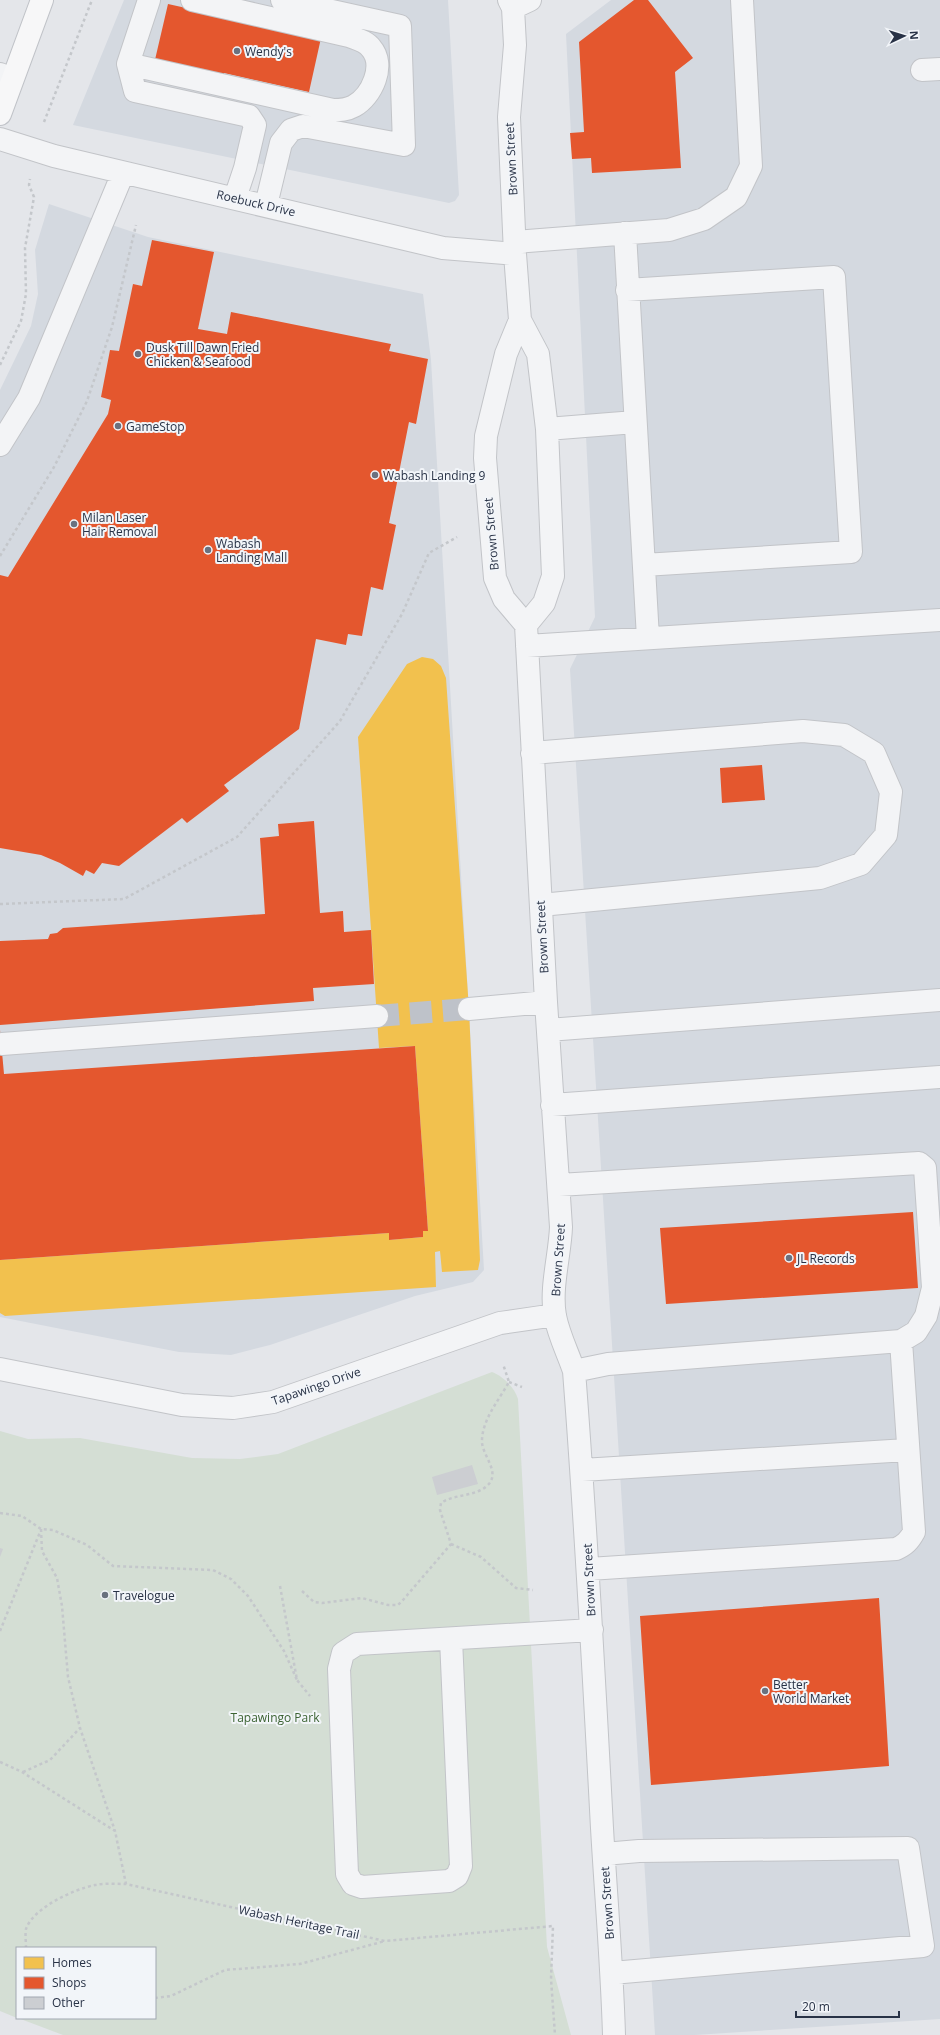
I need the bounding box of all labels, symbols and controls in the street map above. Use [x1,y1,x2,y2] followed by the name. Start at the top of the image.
[884,16,924,56] north arrow
[907,30,922,40] text: N
[245,43,292,60] place label: Wendy's
[232,46,242,56] marker: Wendy's
[501,122,521,196] street label: Brown Street
[215,186,297,220] street label: Roebuck Drive
[146,339,259,370] place label: Dusk Till Dawn Fried Chicken & Seafood
[133,349,143,359] marker: Dusk Till Dawn Fried Chicken & Seafood
[126,418,185,435] place label: GameStop
[113,421,123,431] marker: GameStop
[383,467,486,484] place label: Wabash Landing 9
[370,470,380,480] marker: Wabash Landing 9
[479,497,503,571] street label: Brown Street
[82,509,157,540] place label: Milan Laser Hair Removal
[69,519,79,529] marker: Milan Laser Hair Removal
[216,535,287,566] place label: Wabash Landing Mall
[203,545,213,555] marker: Wabash Landing Mall
[532,900,552,974] street label: Brown Street
[547,1223,569,1297] street label: Brown Street
[796,1250,855,1267] place label: JL Records
[784,1253,794,1263] marker: JL Records
[269,1363,363,1409] street label: Tapawingo Drive
[579,1543,599,1617] street label: Brown Street
[113,1587,175,1604] place label: Travelogue
[100,1590,110,1600] marker: Travelogue
[773,1676,849,1707] place label: Better World Market
[760,1686,770,1696] marker: Better World Market
[231,1709,320,1726] park label: Tapawingo Park
[596,1866,618,1940] street label: Brown Street
[237,1901,361,1943] street label: Wabash Heritage Trail
[16,1947,156,2019] legend
[52,1954,92,1971] text: Homes
[52,1974,87,1991] text: Shops
[796,1993,899,2019] scale bar
[52,1994,85,2011] text: Other
[802,1998,830,2015] text: 20 m

